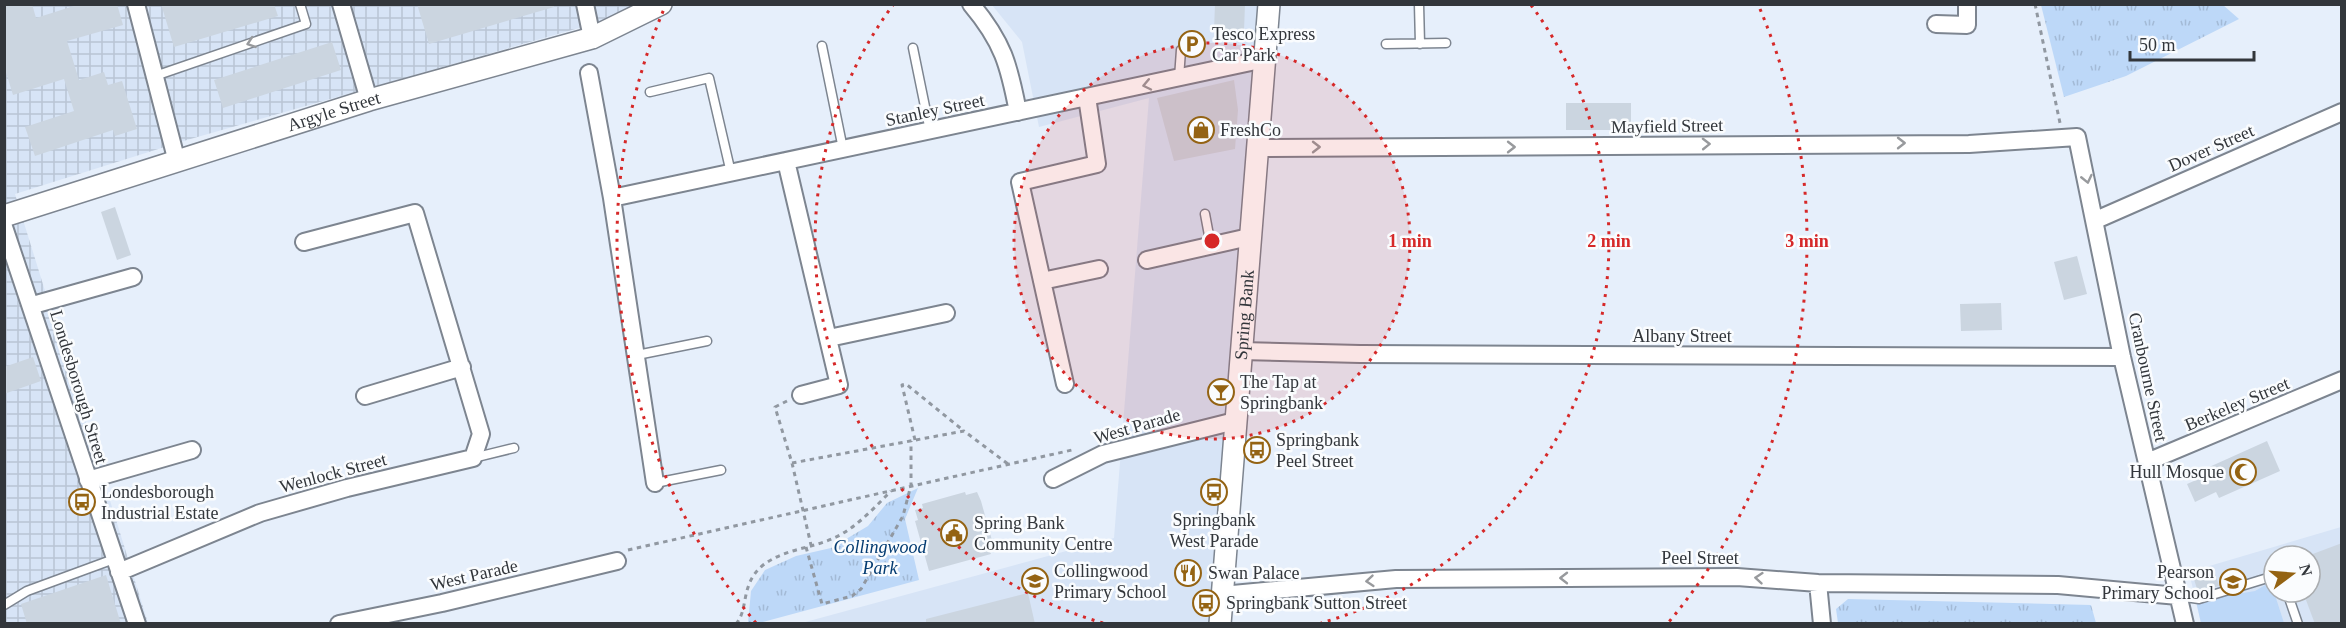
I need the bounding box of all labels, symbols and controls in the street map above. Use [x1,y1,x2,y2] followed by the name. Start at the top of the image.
[1212,24,1315,65] place label: Tesco Express Car Park
[2130,24,2254,62] scale bar
[1177,29,1207,59] parking icon: Tesco Express Car Park
[246,35,257,48] one-way arrow
[2139,35,2176,55] text: 50 m
[1142,77,1152,90] one-way arrow
[285,87,382,135] street label: Argyle Street
[884,90,986,130] street label: Stanley Street
[1186,115,1216,145] shop icon: FreshCo
[1611,115,1723,137] street label: Mayfield Street
[1220,120,1281,140] place label: FreshCo
[2165,120,2257,176] street label: Dover Street
[1896,137,1905,149] one-way arrow
[1701,138,1710,151] one-way arrow
[1506,140,1515,153] one-way arrow
[1311,141,1320,153] one-way arrow
[2079,173,2092,183] one-way arrow
[1202,231,1222,251] centre of rings
[1388,231,1432,251] text: 1 min
[1587,231,1631,251] text: 2 min
[1785,231,1829,251] text: 3 min
[1231,269,1258,361] street label: Spring Bank
[46,308,112,466] street label: Londesborough Street
[2125,311,2171,443] street label: Cranbourne Street
[1632,326,1732,346] street label: Albany Street
[1240,372,1323,413] place label: The Tap at Springbank
[2182,373,2292,435] street label: Berkeley Street
[1206,377,1236,407] bar icon: The Tap at Springbank
[1091,404,1183,448] street label: West Parade
[1276,430,1359,471] place label: Springbank Peel Street
[1242,435,1272,465] bus stop icon: Springbank Peel Street
[277,449,389,497] street label: Wenlock Street
[2228,457,2258,487] mosque icon: Hull Mosque
[2130,462,2224,482] place label: Hull Mosque
[1199,477,1229,507] bus stop icon: Springbank West Parade
[101,482,218,523] place label: Londesborough Industrial Estate
[67,487,97,517] bus stop icon: Londesborough Industrial Estate
[1169,510,1259,551] place label: Springbank West Parade
[974,513,1113,554] place label: Spring Bank Community Centre
[939,518,969,548] public building icon: Spring Bank Community Centre
[833,537,928,578] park label: Collingwood Park
[2262,544,2322,604] north arrow
[1661,548,1739,568] street label: Peel Street
[428,555,520,595] street label: West Parade
[1173,558,1203,588] restaurant icon: Swan Palace
[1054,561,1167,602] place label: Collingwood Primary School
[2102,562,2214,603] place label: Pearson Primary School
[2296,562,2316,578] text: N
[1208,563,1299,583] place label: Swan Palace
[1020,566,1050,596] school or university icon: Collingwood Primary School
[2218,567,2248,597] school or university icon: Pearson Primary School
[1560,572,1569,584] one-way arrow
[1755,572,1764,585] one-way arrow
[1365,574,1374,587] one-way arrow
[1191,588,1221,618] bus stop icon: Springbank Sutton Street
[1226,593,1407,613] place label: Springbank Sutton Street

